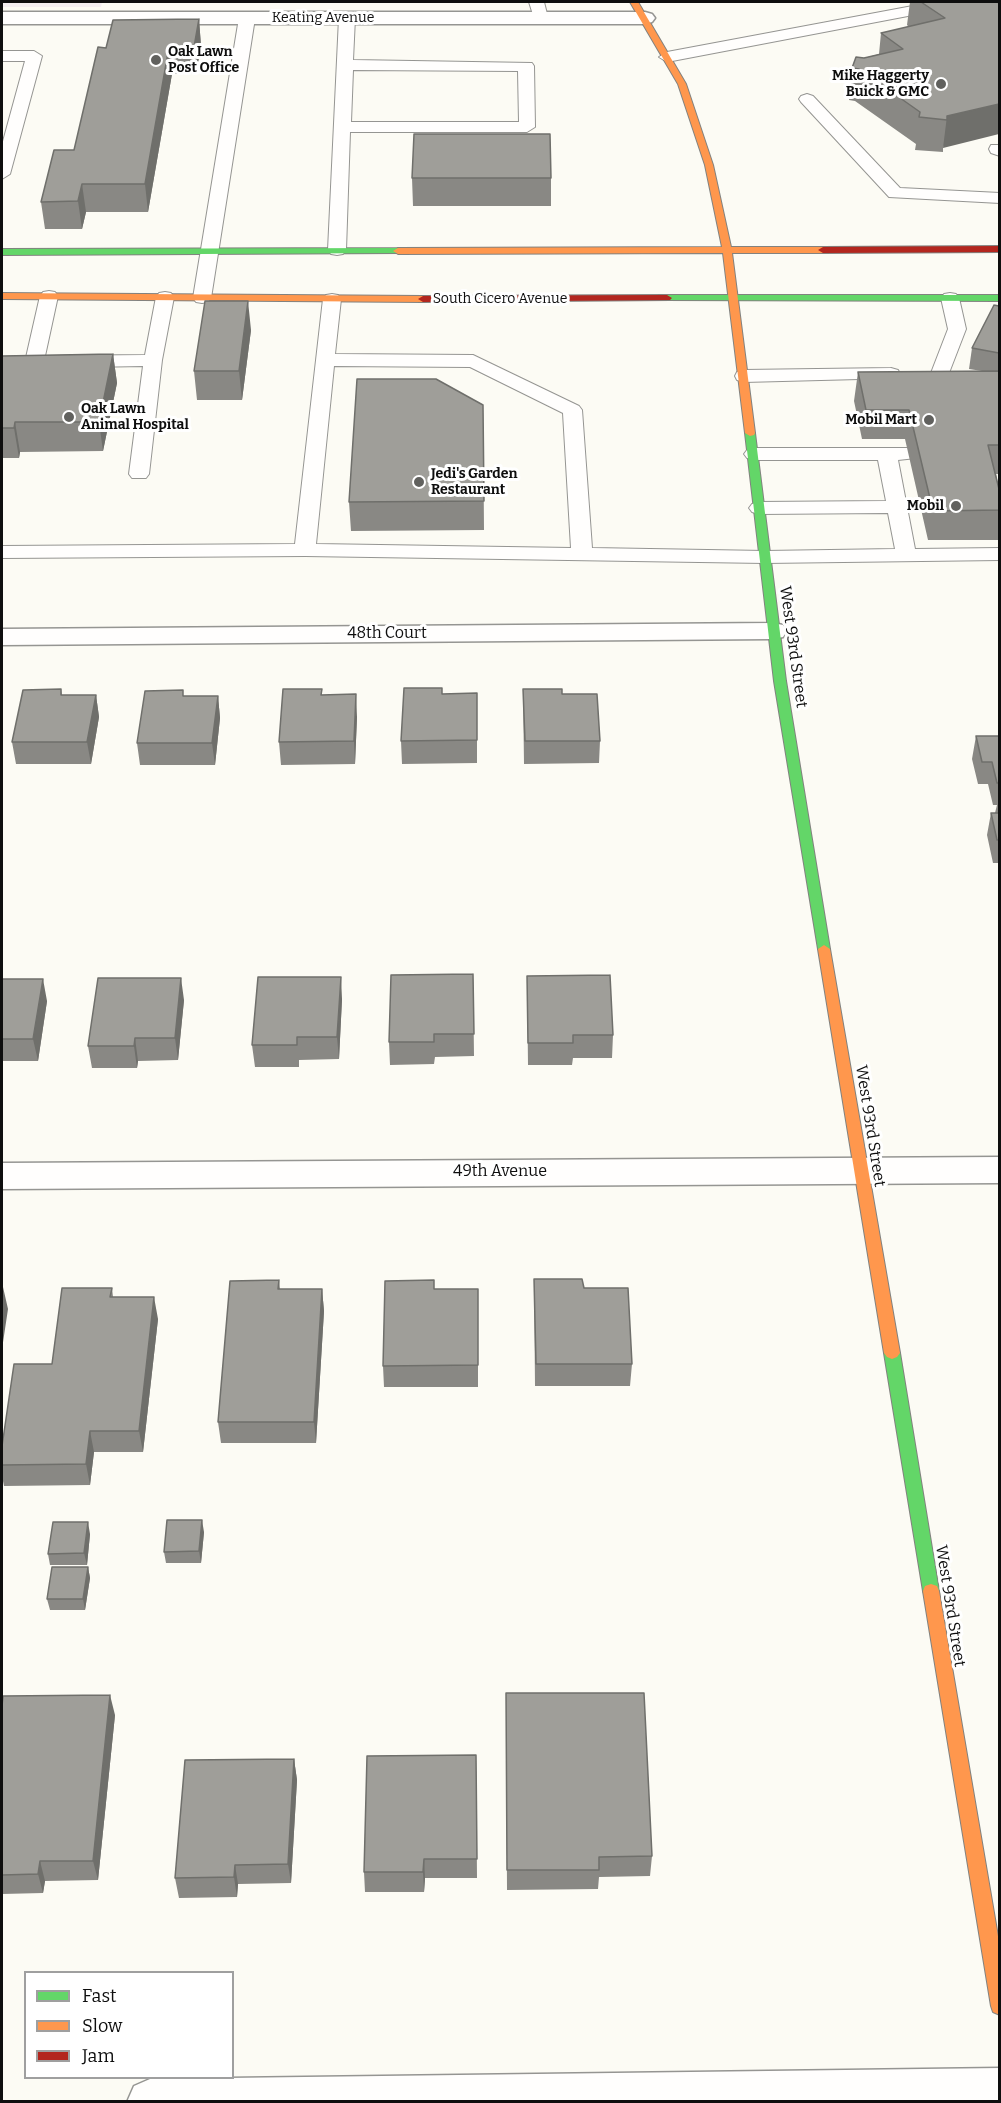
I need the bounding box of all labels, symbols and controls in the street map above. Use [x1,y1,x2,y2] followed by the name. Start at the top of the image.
[272,10,374,26] street label: Keating Avenue
[168,44,239,76] place label: Oak Lawn Post Office
[149,53,163,67] marker: Oak Lawn Post Office
[832,68,929,100] place label: Mike Haggerty Buick & GMC
[934,77,948,91] marker: Mike Haggerty Buick & GMC
[433,291,567,307] street label: South Cicero Avenue
[81,401,189,434] place label: Oak Lawn Animal Hospital
[62,410,76,424] marker: Oak Lawn Animal Hospital
[845,412,917,428] place label: Mobil Mart
[922,413,936,427] marker: Mobil Mart
[431,466,517,498] place label: Jedi's Garden Restaurant
[412,475,426,489] marker: Jedi's Garden Restaurant
[907,498,944,514] place label: Mobil
[949,499,963,513] marker: Mobil
[775,585,811,709] street label: West 93rd Street
[347,624,427,644] street label: 48th Court
[851,1064,889,1188] street label: West 93rd Street
[453,1162,547,1182] street label: 49th Avenue
[931,1544,969,1668] street label: West 93rd Street
[24,1971,234,2079] legend
[82,1985,117,2007] text: Fast
[82,2015,122,2037] text: Slow
[82,2045,115,2067] text: Jam

